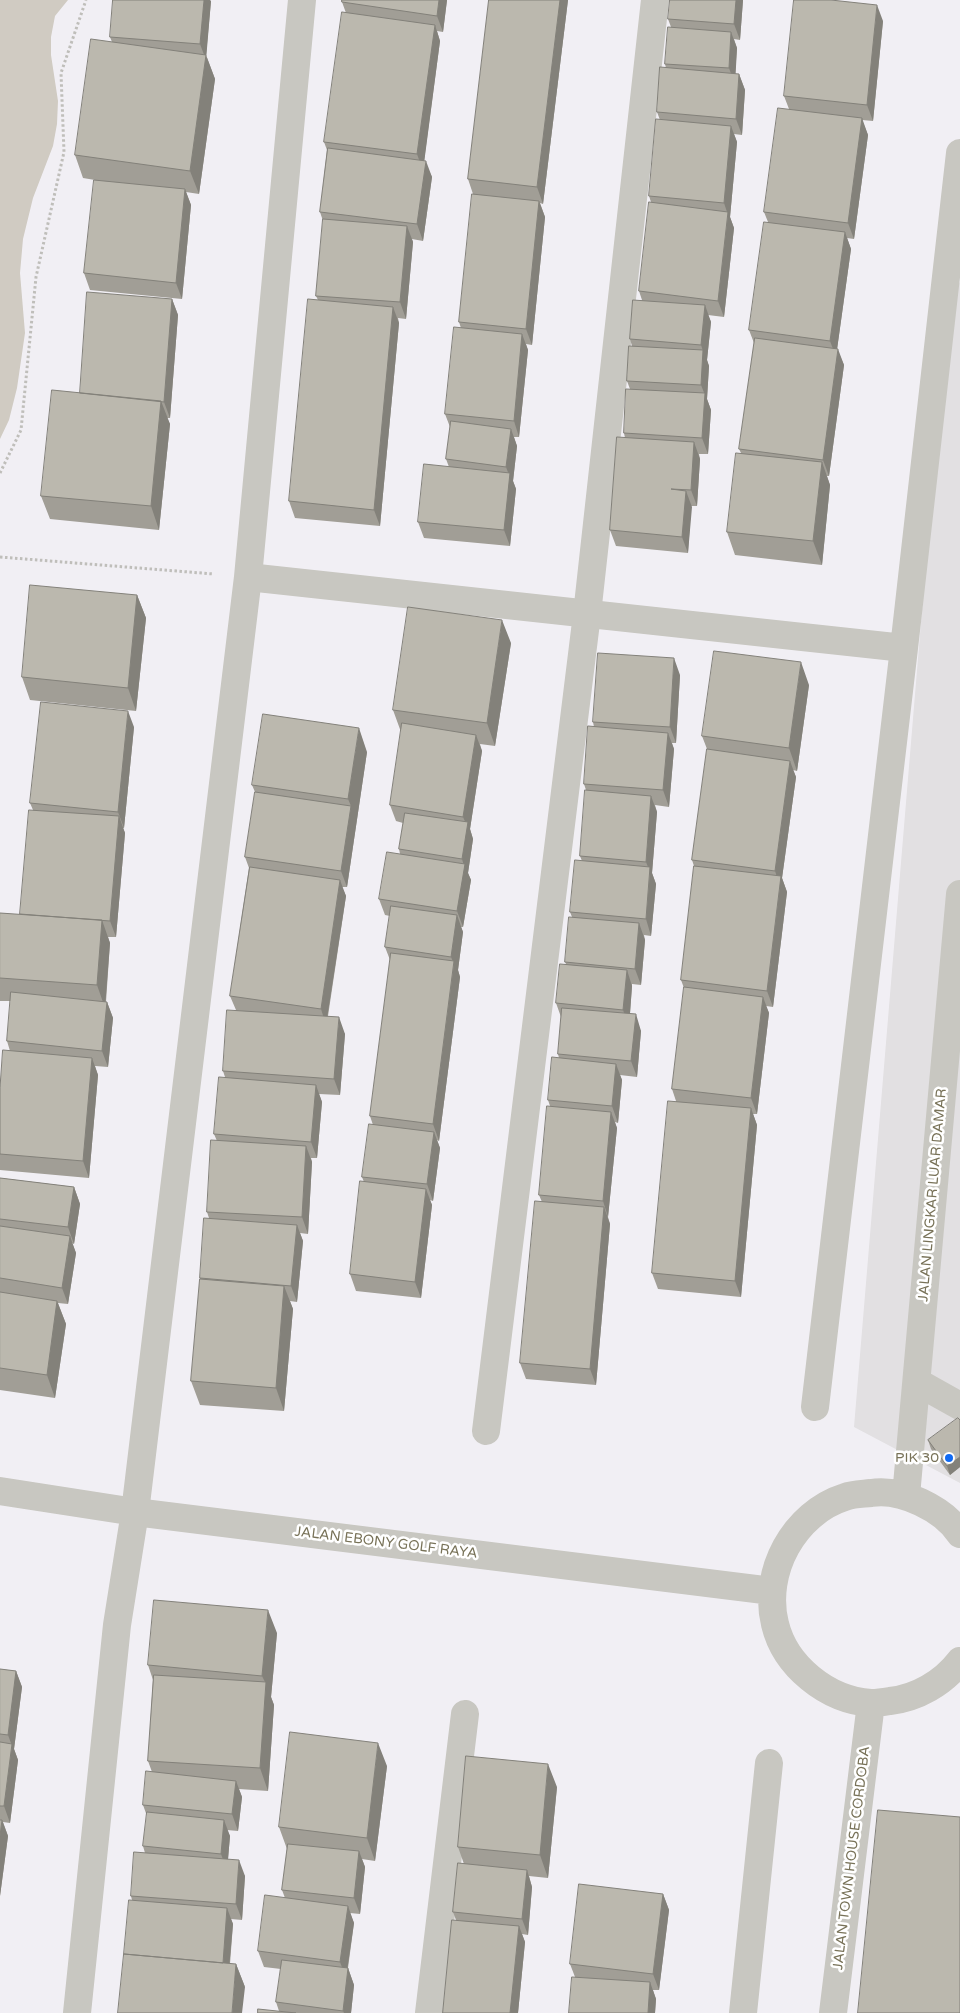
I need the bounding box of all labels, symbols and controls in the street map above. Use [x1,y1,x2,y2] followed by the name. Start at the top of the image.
[915,1088,951,1302] street label: JALAN LINGKAR LUAR DAMAR
[895,1450,939,1466] place label: PIK 30
[943,1452,955,1464] marker: PIK 30
[294,1523,478,1563] street label: JALAN EBONY GOLF RAYA
[830,1745,874,1971] street label: JALAN TOWN HOUSE CORDOBA

